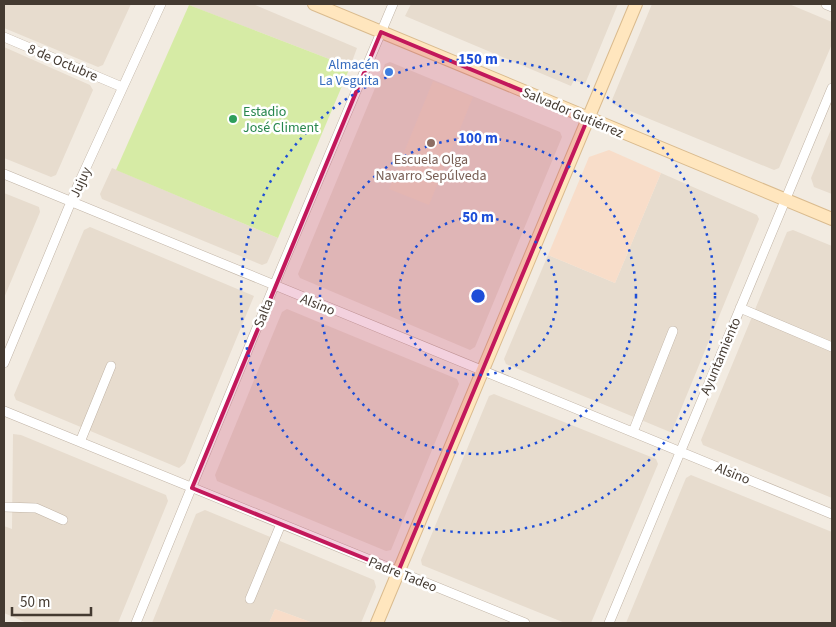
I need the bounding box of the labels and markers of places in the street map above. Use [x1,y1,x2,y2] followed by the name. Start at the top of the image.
[319,55,379,91] place label: Almacén La Veguita
[383,66,395,78] marker: Almacén La Veguita
[243,102,319,138] place label: Estadio José Climent
[227,113,239,125] marker: Estadio José Climent
[425,137,437,149] marker: Escuela Olga Navarro Sepúlveda
[375,150,487,186] place label: Escuela Olga Navarro Sepúlveda
[469,287,487,305] centre of rings

